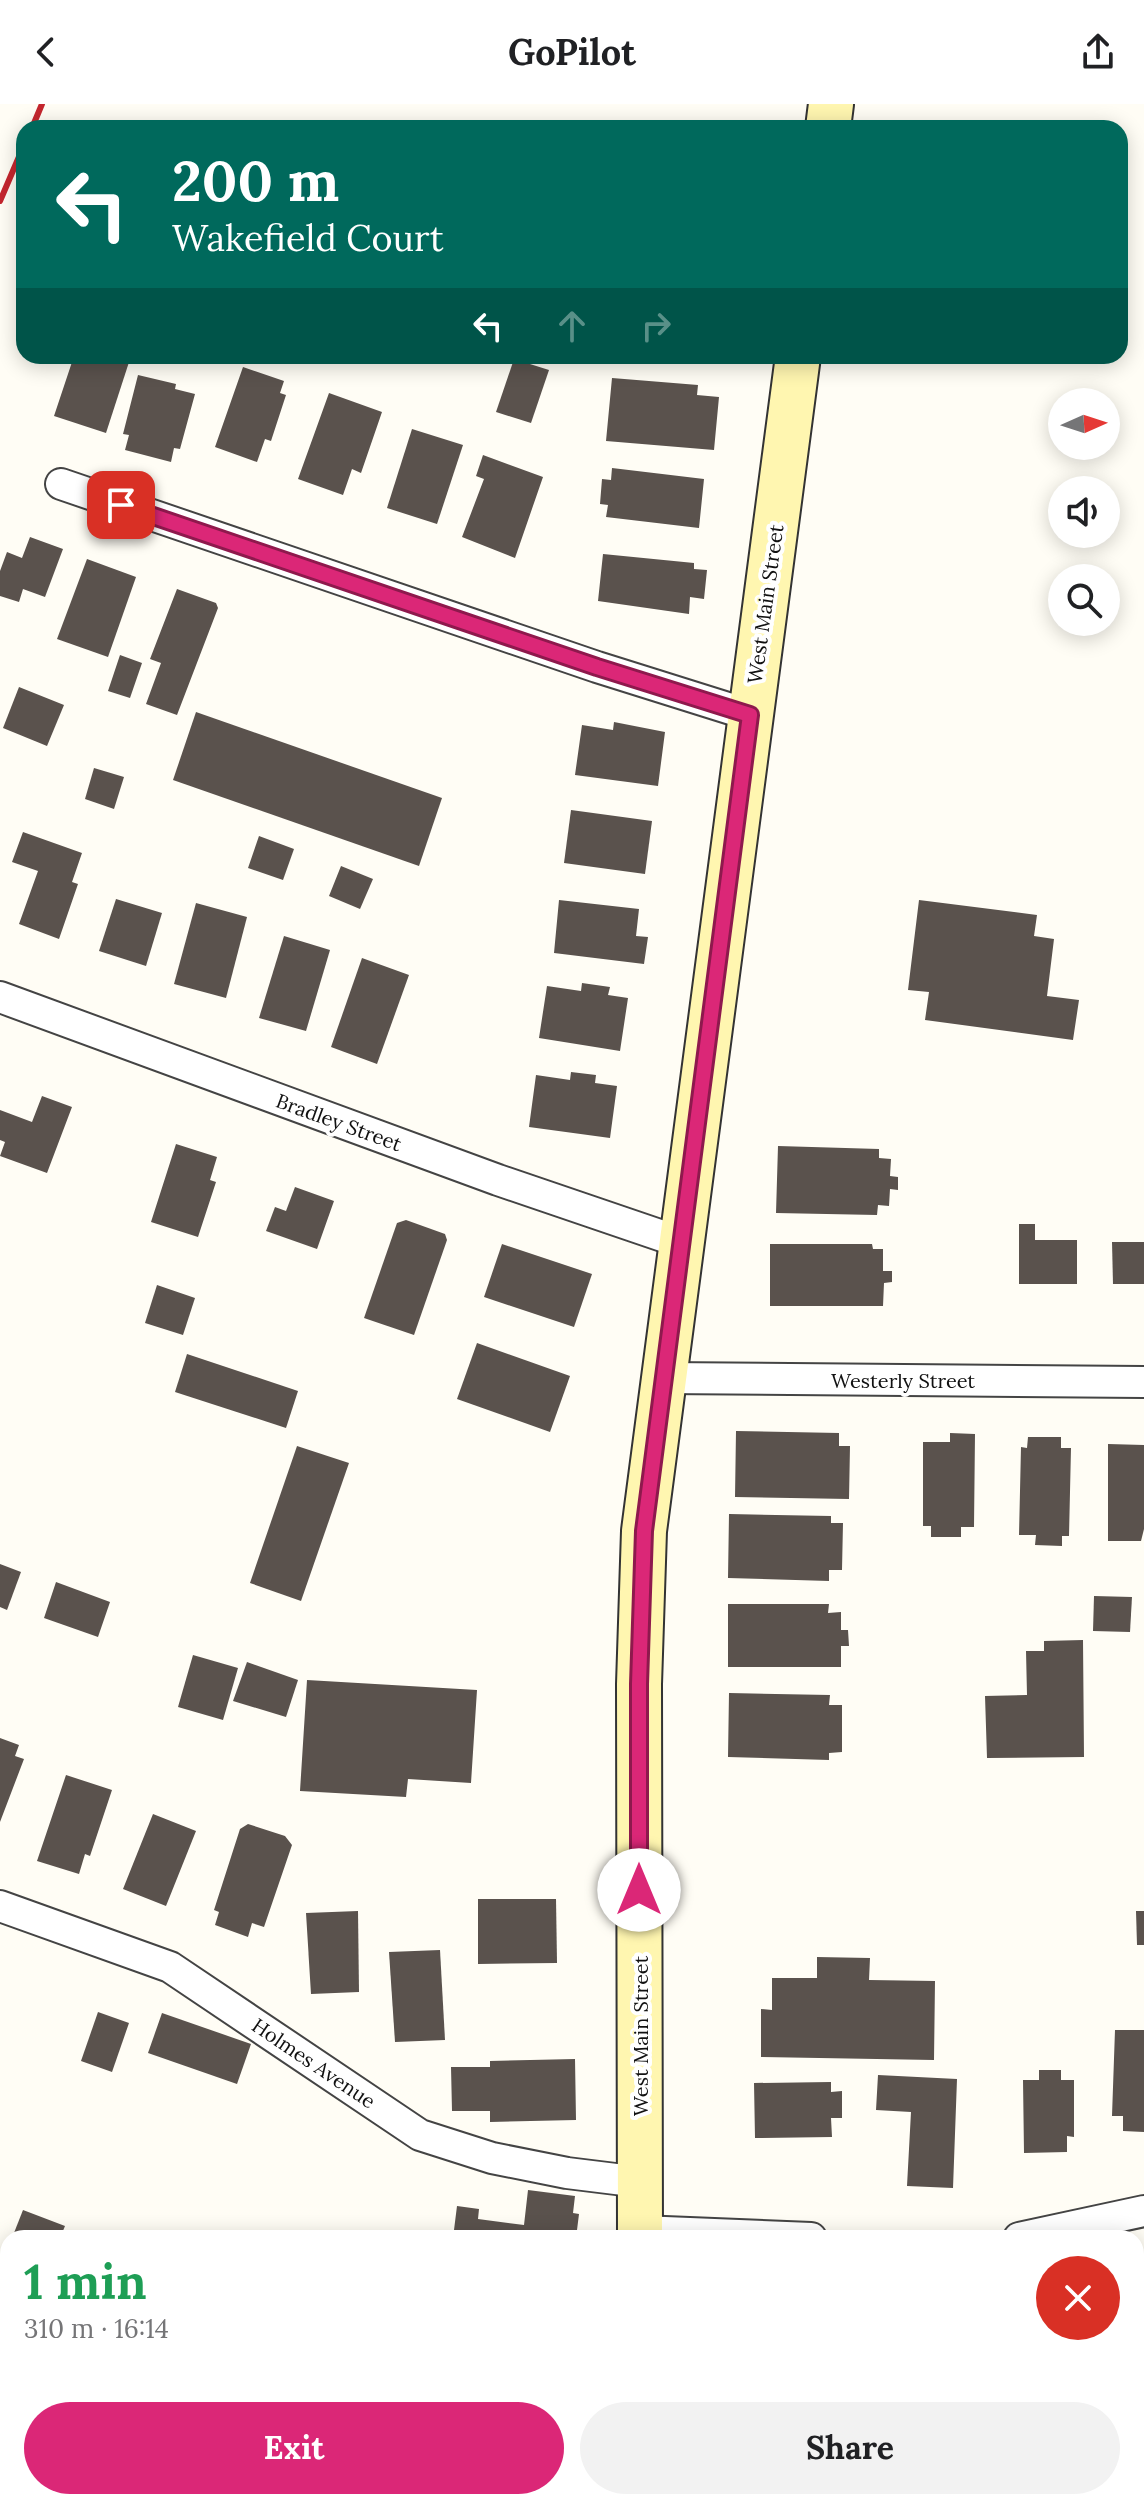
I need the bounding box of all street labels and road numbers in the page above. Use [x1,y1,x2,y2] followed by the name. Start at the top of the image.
[741,522,789,685] street label: West Main Street
[273,1088,405,1156] street label: Bradley Street
[831,1368,975,1393] street label: Westerly Street
[628,1955,653,2116] street label: West Main Street
[248,2013,381,2114] street label: Holmes Avenue

